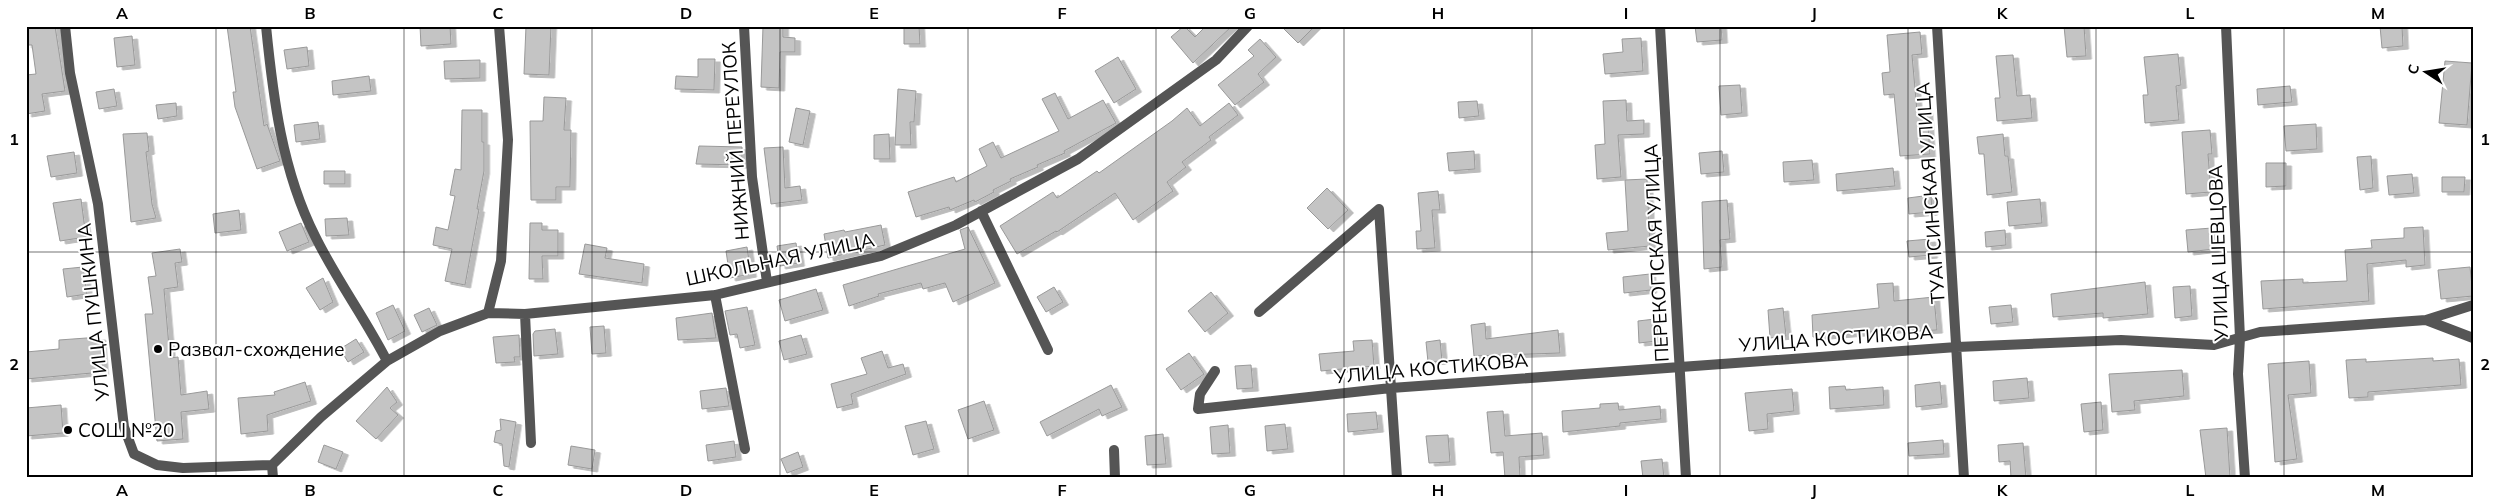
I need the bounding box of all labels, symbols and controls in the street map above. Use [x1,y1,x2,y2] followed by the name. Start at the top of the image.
[116,3,128,23] text: A
[304,3,316,23] text: B
[493,3,504,23] text: C
[680,3,692,23] text: D
[869,3,879,23] text: E
[1057,3,1067,23] text: F
[1244,3,1256,23] text: G
[1432,3,1444,23] text: H
[1624,3,1628,23] text: I
[1811,3,1817,23] text: J
[1997,3,2009,23] text: K
[2186,3,2195,23] text: L
[2371,3,2385,23] text: M
[716,40,754,241] street label: НИЖНИЙ ПЕРЕУЛОК
[2402,48,2452,98] north arrow
[2403,63,2423,76] text: С
[1910,81,1950,305] street label: ТУАПСИНСКАЯ УЛИЦА
[9,129,19,149] text: 1
[2480,129,2490,149] text: 1
[1638,143,1674,363] street label: ПЕРЕКОПСКАЯ УЛИЦА
[2203,164,2233,343] street label: УЛИЦА ШЕВЦОВА
[72,222,114,403] street label: УЛИЦА ПУШКИНА
[684,227,876,291] street label: ШКОЛЬНАЯ УЛИЦА
[1737,319,1934,357] street label: УЛИЦА КОСТИКОВА
[168,337,345,361] place label: Развал-схождение
[152,343,164,355] marker: Развал-схождение
[1332,348,1529,389] street label: УЛИЦА КОСТИКОВА
[9,354,19,374] text: 2
[2480,354,2490,374] text: 2
[78,418,174,442] place label: СОШ №20
[62,424,74,436] marker: СОШ №20
[116,480,128,500] text: A
[304,480,316,500] text: B
[493,480,504,500] text: C
[680,480,692,500] text: D
[869,480,879,500] text: E
[1057,480,1067,500] text: F
[1244,480,1256,500] text: G
[1432,480,1444,500] text: H
[1624,480,1628,500] text: I
[1811,480,1817,500] text: J
[1997,480,2009,500] text: K
[2186,480,2195,500] text: L
[2371,480,2385,500] text: M

